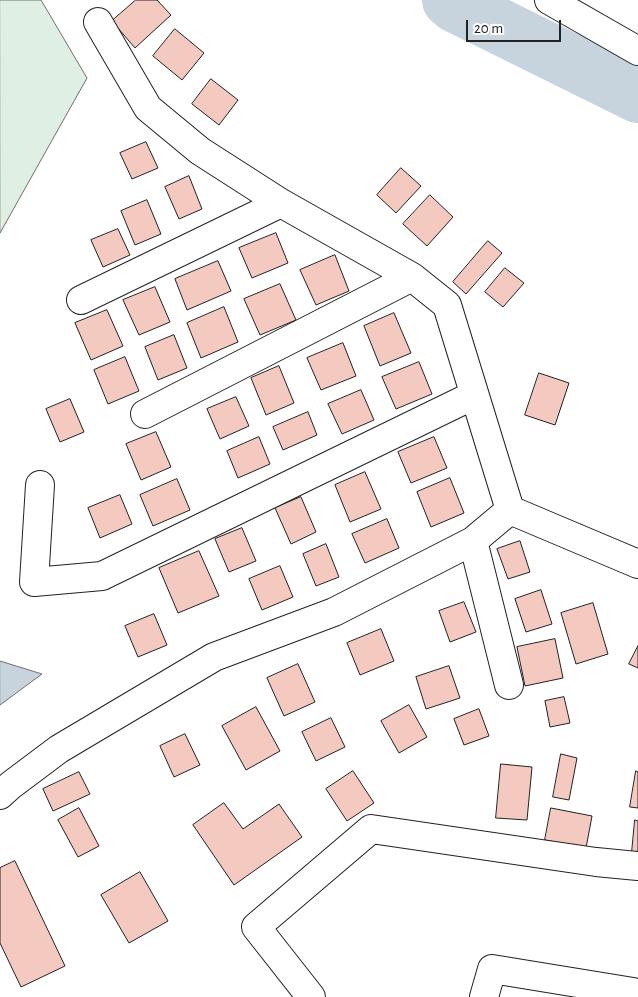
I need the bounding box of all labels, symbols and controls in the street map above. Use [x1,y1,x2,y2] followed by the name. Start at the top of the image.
[468,10,563,42] scale bar
[474,21,503,36] text: 20 m

